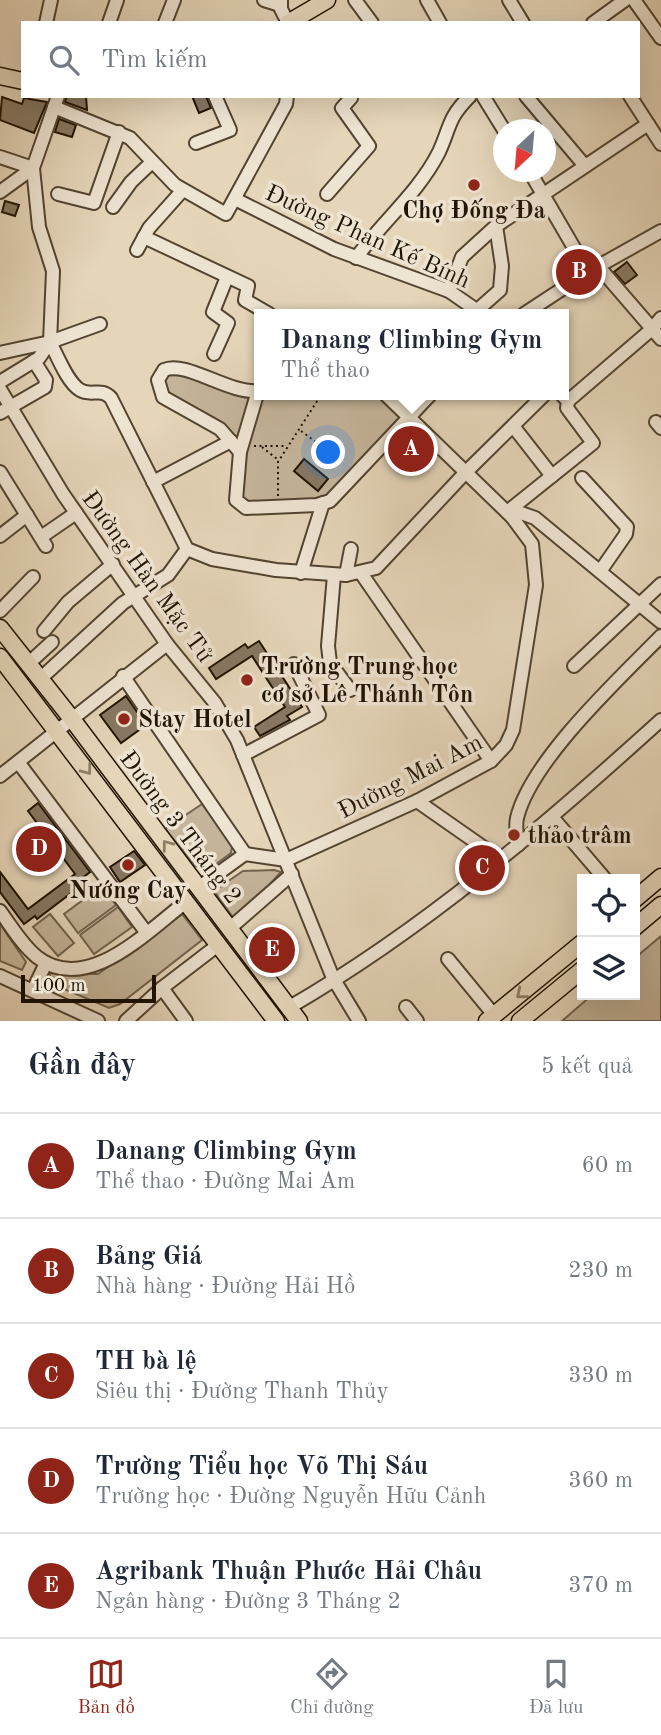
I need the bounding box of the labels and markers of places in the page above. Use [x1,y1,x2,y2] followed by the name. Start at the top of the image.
[466,177,482,193] marker: Chợ Đống Đa
[402,198,546,224] place label: Chợ Đống Đa
[556,246,602,298] pin: B
[388,423,434,475] pin: A
[261,656,473,708] place label: Trường Trung học cơ sở Lê Thánh Tôn
[239,672,255,688] marker: Trường Trung học cơ sở Lê Thánh Tôn
[138,709,252,733] place label: Stay Hotel
[116,711,132,727] marker: Stay Hotel
[16,823,62,875] pin: D
[528,825,632,849] place label: thảo trâm
[506,827,522,843] marker: thảo trâm
[459,842,505,894] pin: C
[120,857,136,873] marker: Nướng Cay
[70,880,186,904] place label: Nướng Cay
[249,924,295,976] pin: E

